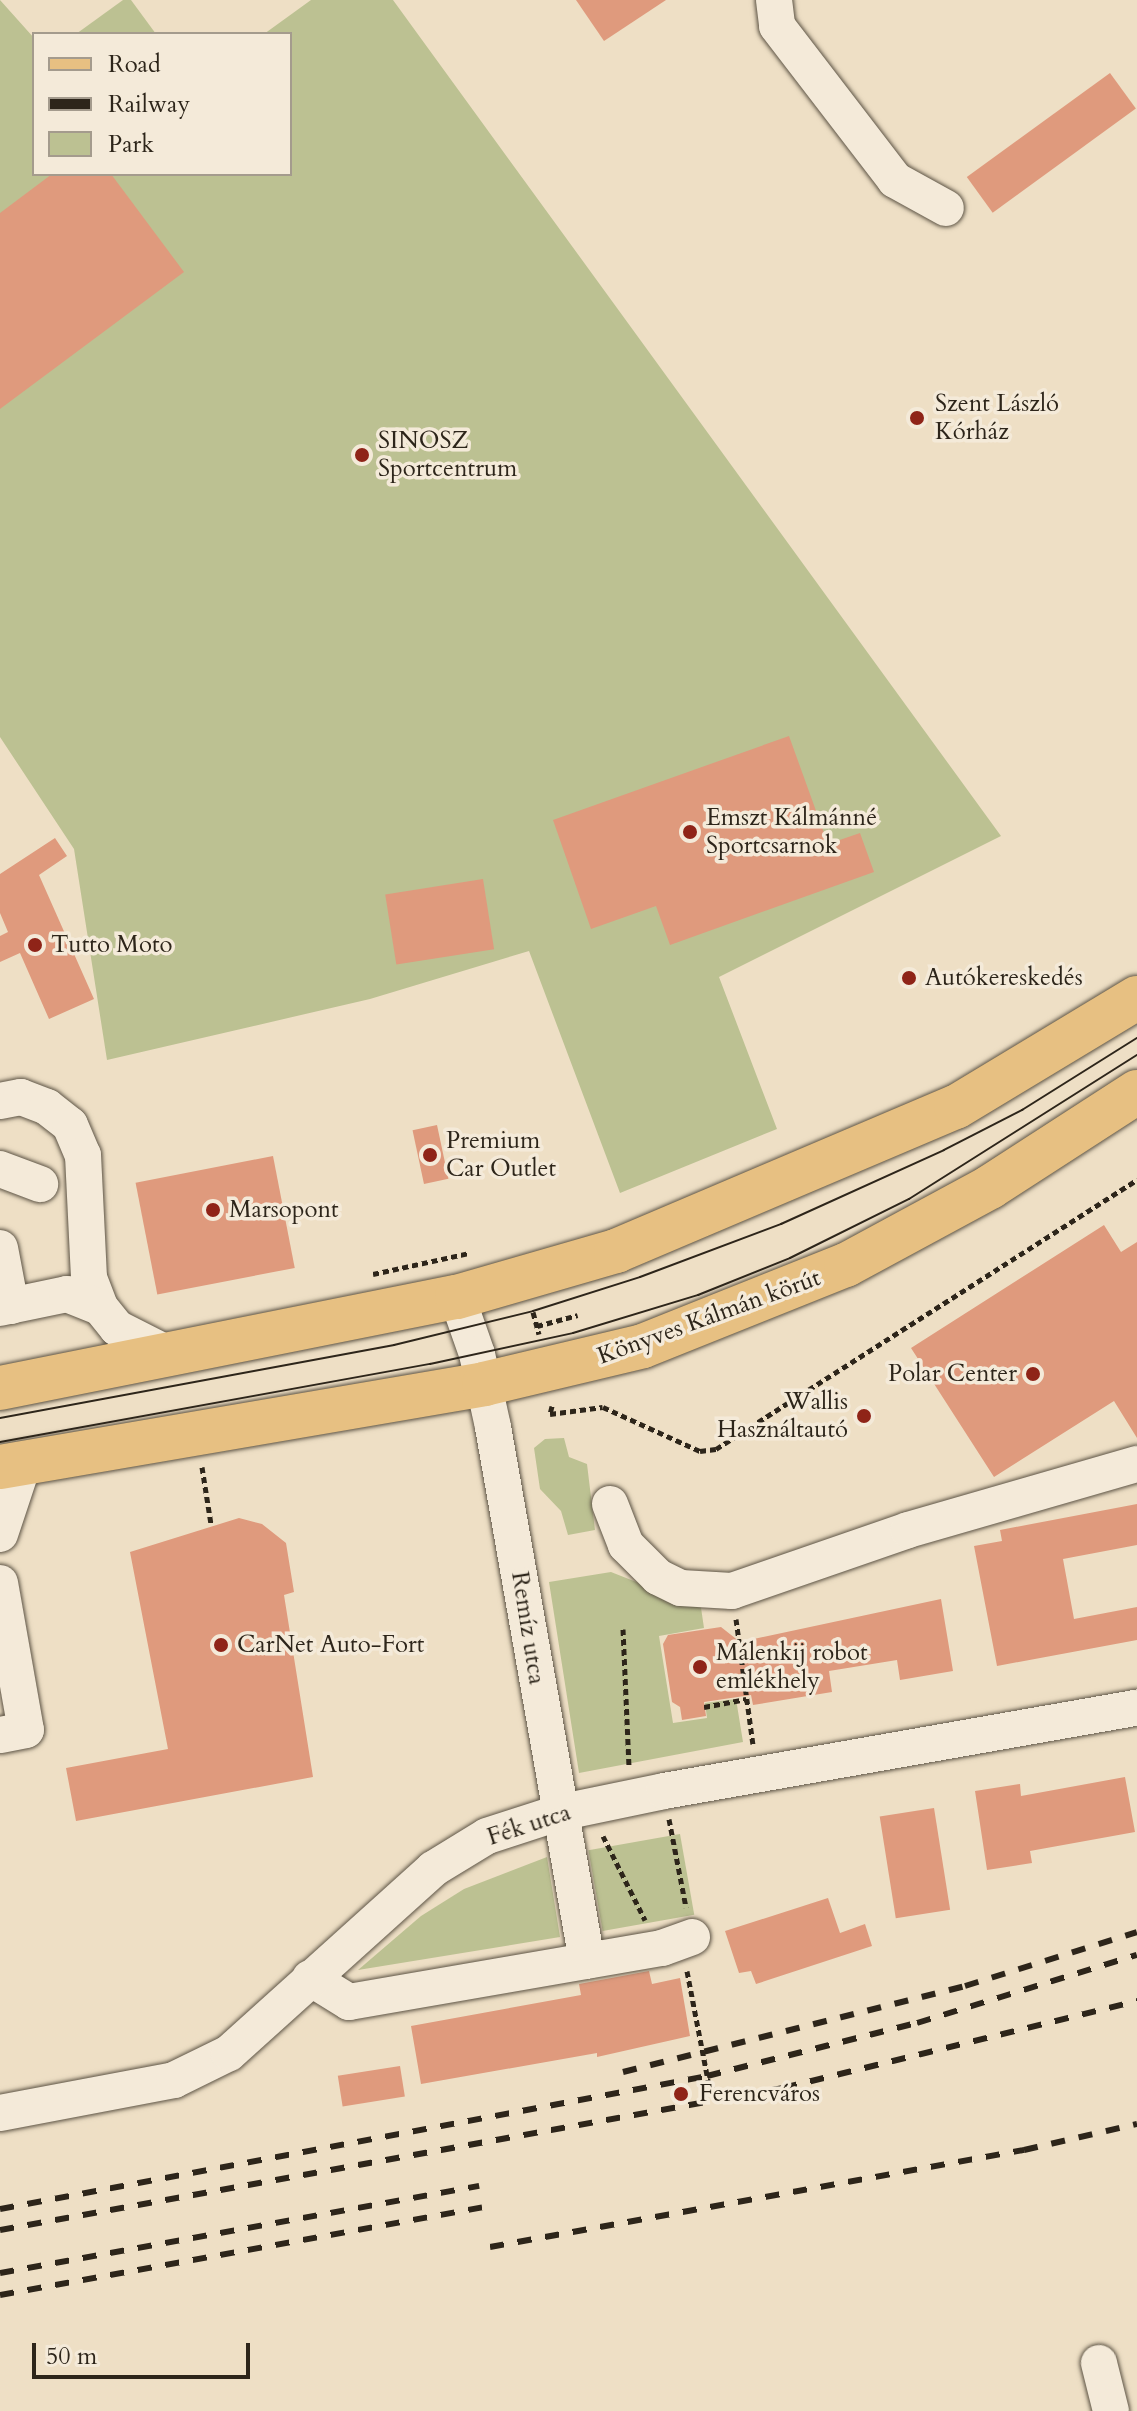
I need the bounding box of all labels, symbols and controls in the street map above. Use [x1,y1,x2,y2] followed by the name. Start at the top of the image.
[32,32,292,176] legend
[108,48,161,81] text: Road
[108,88,190,121] text: Railway
[108,128,154,161] text: Park
[935,390,1059,446] place label: Szent László Kórház
[906,407,928,429] marker: Szent László Kórház
[378,427,517,483] place label: SINOSZ Sportcentrum
[353,446,371,464] marker: SINOSZ Sportcentrum
[706,804,877,860] place label: Emszt Kálmánné Sportcsarnok
[681,823,699,841] marker: Emszt Kálmánné Sportcsarnok
[51,931,172,959] place label: Tutto Moto
[26,936,44,954] marker: Tutto Moto
[925,964,1083,992] place label: Autókereskedés
[900,969,918,987] marker: Autókereskedés
[446,1127,556,1183] place label: Premium Car Outlet
[421,1146,439,1164] marker: Premium Car Outlet
[229,1196,339,1224] place label: Marsopont
[204,1201,222,1219] marker: Marsopont
[594,1263,824,1371] street label: Könyves Kálmán körút
[888,1360,1017,1388] place label: Polar Center
[1024,1365,1042,1383] marker: Polar Center
[717,1388,848,1444] place label: Wallis Használtautó
[855,1407,873,1425] marker: Wallis Használtautó
[505,1570,551,1686] street label: Remíz utca
[237,1631,424,1659] place label: CarNet Auto-Fort
[212,1636,230,1654] marker: CarNet Auto-Fort
[716,1639,868,1695] place label: Málenkij robot emlékhely
[691,1658,709,1676] marker: Málenkij robot emlékhely
[484,1798,574,1852] street label: Fék utca
[699,2080,820,2108] place label: Ferencváros
[670,2083,692,2105] marker: Ferencváros
[36,2327,254,2377] scale bar
[46,2340,97,2373] text: 50 m

